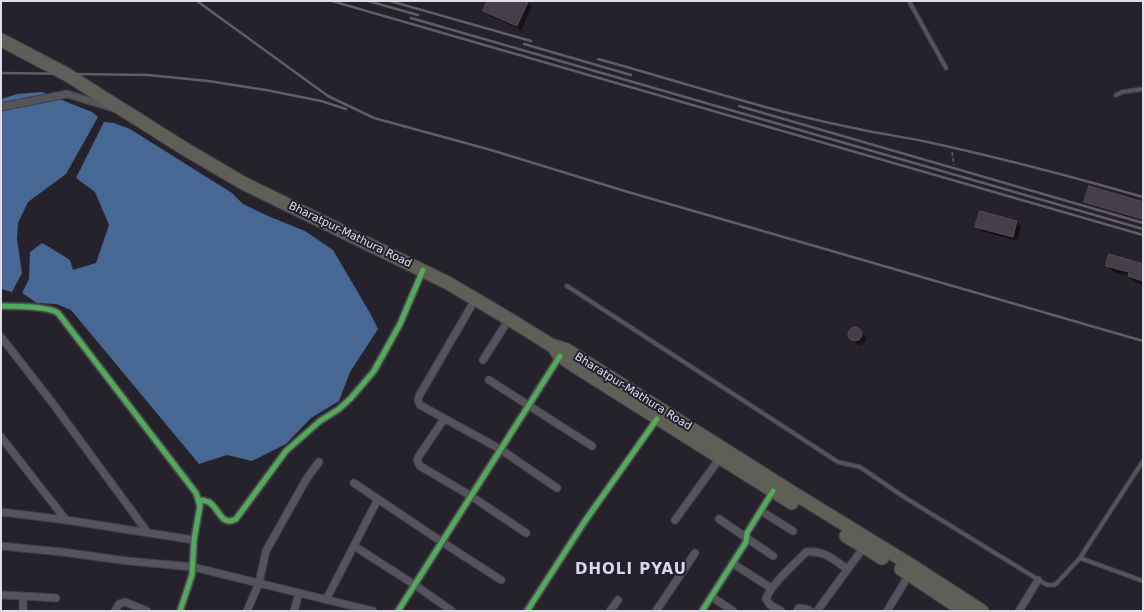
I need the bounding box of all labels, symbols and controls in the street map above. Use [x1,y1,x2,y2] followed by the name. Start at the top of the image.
[286,199,414,271] street label: Bharatpur-Mathura Road
[572,351,694,433] street label: Bharatpur-Mathura Road
[575,561,687,579] district label: DHOLI PYAU

